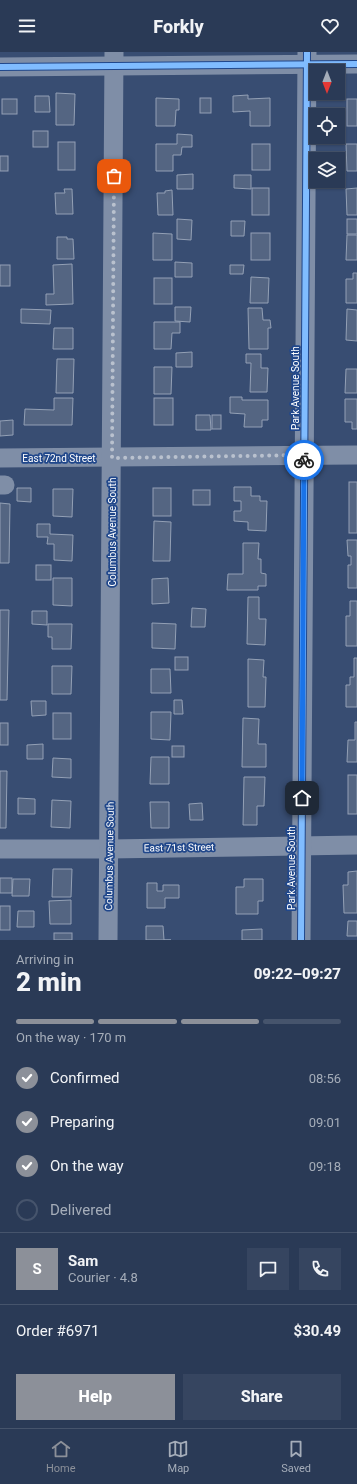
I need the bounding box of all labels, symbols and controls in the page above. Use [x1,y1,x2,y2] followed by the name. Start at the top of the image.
[16,15,38,37] icon: menu
[319,15,341,37] icon: heart
[153,16,204,37] text: Forkly
[309,64,345,100] north arrow
[309,64,345,188] map controls
[309,108,345,144] button: locate
[309,152,345,188] button: layers
[97,159,131,193] pin
[103,165,125,187] icon: bag
[290,346,301,430] street label: Park Avenue South
[284,440,324,480] courier
[293,449,315,471] icon: bike
[22,453,96,464] street label: East 72nd Street
[107,478,118,586] street label: Columbus Avenue South
[285,781,319,815] pin
[291,787,313,809] icon: home
[103,802,116,911] street label: Columbus Avenue South
[286,826,297,910] street label: Park Avenue South
[144,841,214,854] street label: East 71st Street
[16,952,74,967] text: Arriving in
[254,965,341,983] text: 09:22–09:27
[16,967,82,997] text: 2 min
[16,1030,126,1045] text: On the way · 170 m
[16,1067,38,1089] icon: check
[50,1069,120,1087] text: Confirmed
[309,1071,341,1086] text: 08:56
[16,1111,38,1133] icon: check
[50,1113,114,1131] text: Preparing
[309,1115,341,1130] text: 09:01
[16,1155,38,1177] icon: check
[50,1157,124,1175] text: On the way
[309,1159,341,1174] text: 09:18
[50,1201,112,1219] text: Delivered
[247,1248,289,1290] button: chat
[299,1248,341,1290] button: phone
[68,1252,98,1270] text: Sam
[32,1260,42,1278] text: S
[68,1270,138,1285] text: Courier · 4.8
[16,1322,99,1340] text: Order #6971
[294,1322,341,1340] text: $30.49
[16,1374,175,1420] button: Help
[183,1374,341,1420] button: Share
[46,1438,76,1475] tab: Home
[167,1438,189,1475] tab: Map
[281,1438,311,1475] tab: Saved

